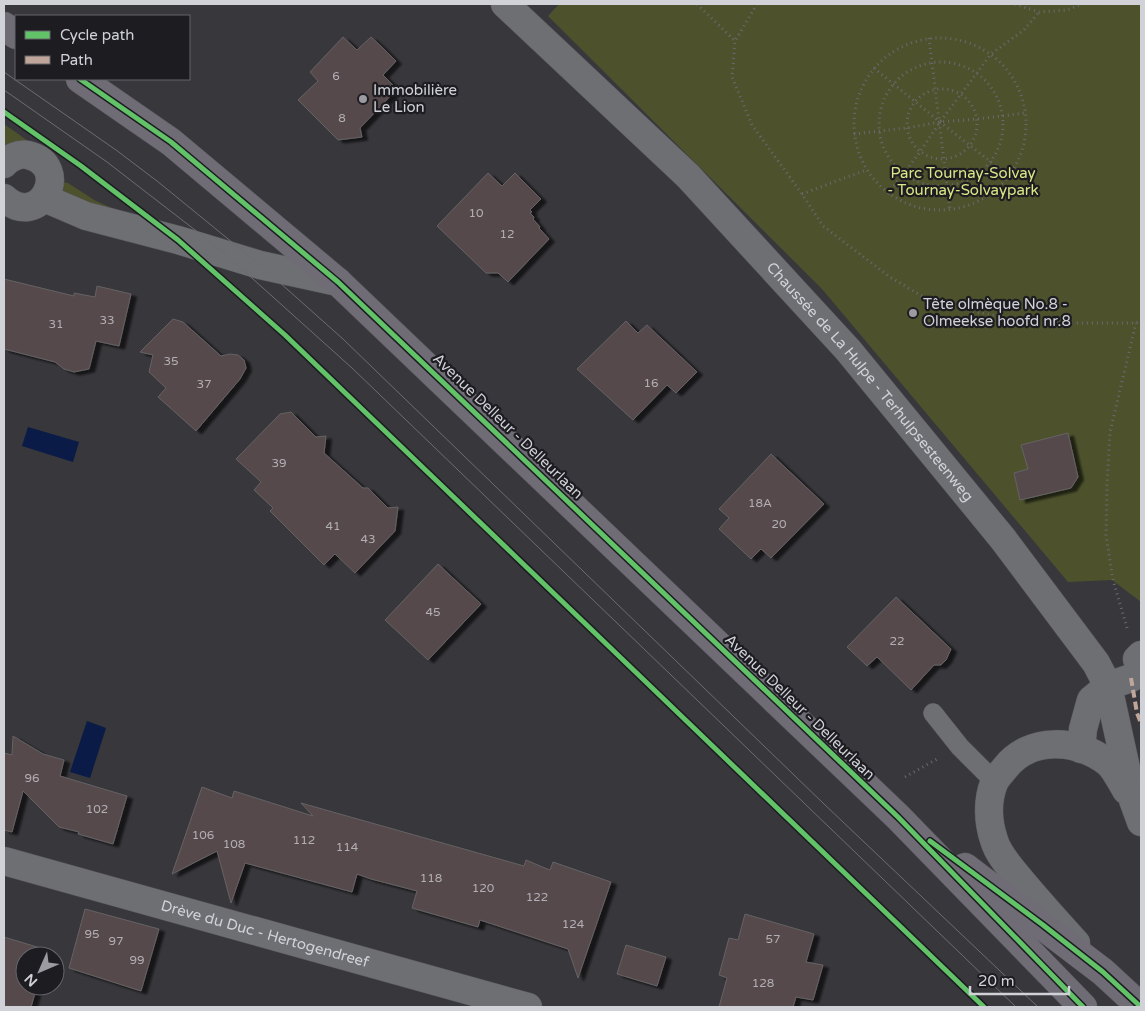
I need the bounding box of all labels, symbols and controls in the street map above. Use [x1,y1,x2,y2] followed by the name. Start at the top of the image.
[15,15,190,80] legend
[60,26,134,44] text: Cycle path
[60,51,93,69] text: Path
[332,69,340,83] house number: 6
[373,81,457,116] place label: Immobilière Le Lion
[357,93,369,105] marker: Immobilière Le Lion
[338,111,346,125] house number: 8
[887,164,1039,199] park label: Parc Tournay-Solvay - Tournay-Solvaypark
[468,206,484,220] house number: 10
[499,227,515,241] house number: 12
[763,258,977,505] street label: Chaussée de La Hulpe - Terhulpsesteenweg
[923,295,1071,330] place label: Tête olmèque No.8 - Olmeekse hoofd nr.8
[907,307,919,319] marker: Tête olmèque No.8 - Olmeekse hoofd nr.8
[99,313,115,327] house number: 33
[48,317,64,331] house number: 31
[429,349,587,503] street label: Avenue Delleur - Delleurlaan
[163,354,179,368] house number: 35
[643,376,659,390] house number: 16
[196,377,212,391] house number: 37
[271,456,287,470] house number: 39
[748,496,772,510] house number: 18A
[771,517,787,531] house number: 20
[325,519,341,533] house number: 41
[360,532,376,546] house number: 43
[425,605,441,619] house number: 45
[721,630,879,784] street label: Avenue Delleur - Delleurlaan
[889,634,905,648] house number: 22
[24,771,40,785] house number: 96
[86,802,108,816] house number: 102
[192,828,214,842] house number: 106
[293,833,315,847] house number: 112
[223,837,245,851] house number: 108
[336,840,359,854] house number: 114
[420,871,442,885] house number: 118
[472,881,495,895] house number: 120
[526,890,548,904] house number: 122
[159,896,371,971] street label: Drève du Duc - Hertogendreef
[562,917,585,931] house number: 124
[84,927,100,941] house number: 95
[765,932,781,946] house number: 57
[108,934,124,948] house number: 97
[15,946,65,996] north arrow
[129,953,145,967] house number: 99
[970,964,1069,996] scale bar
[21,970,41,990] text: N
[978,972,1015,990] text: 20 m
[752,976,774,990] house number: 128

